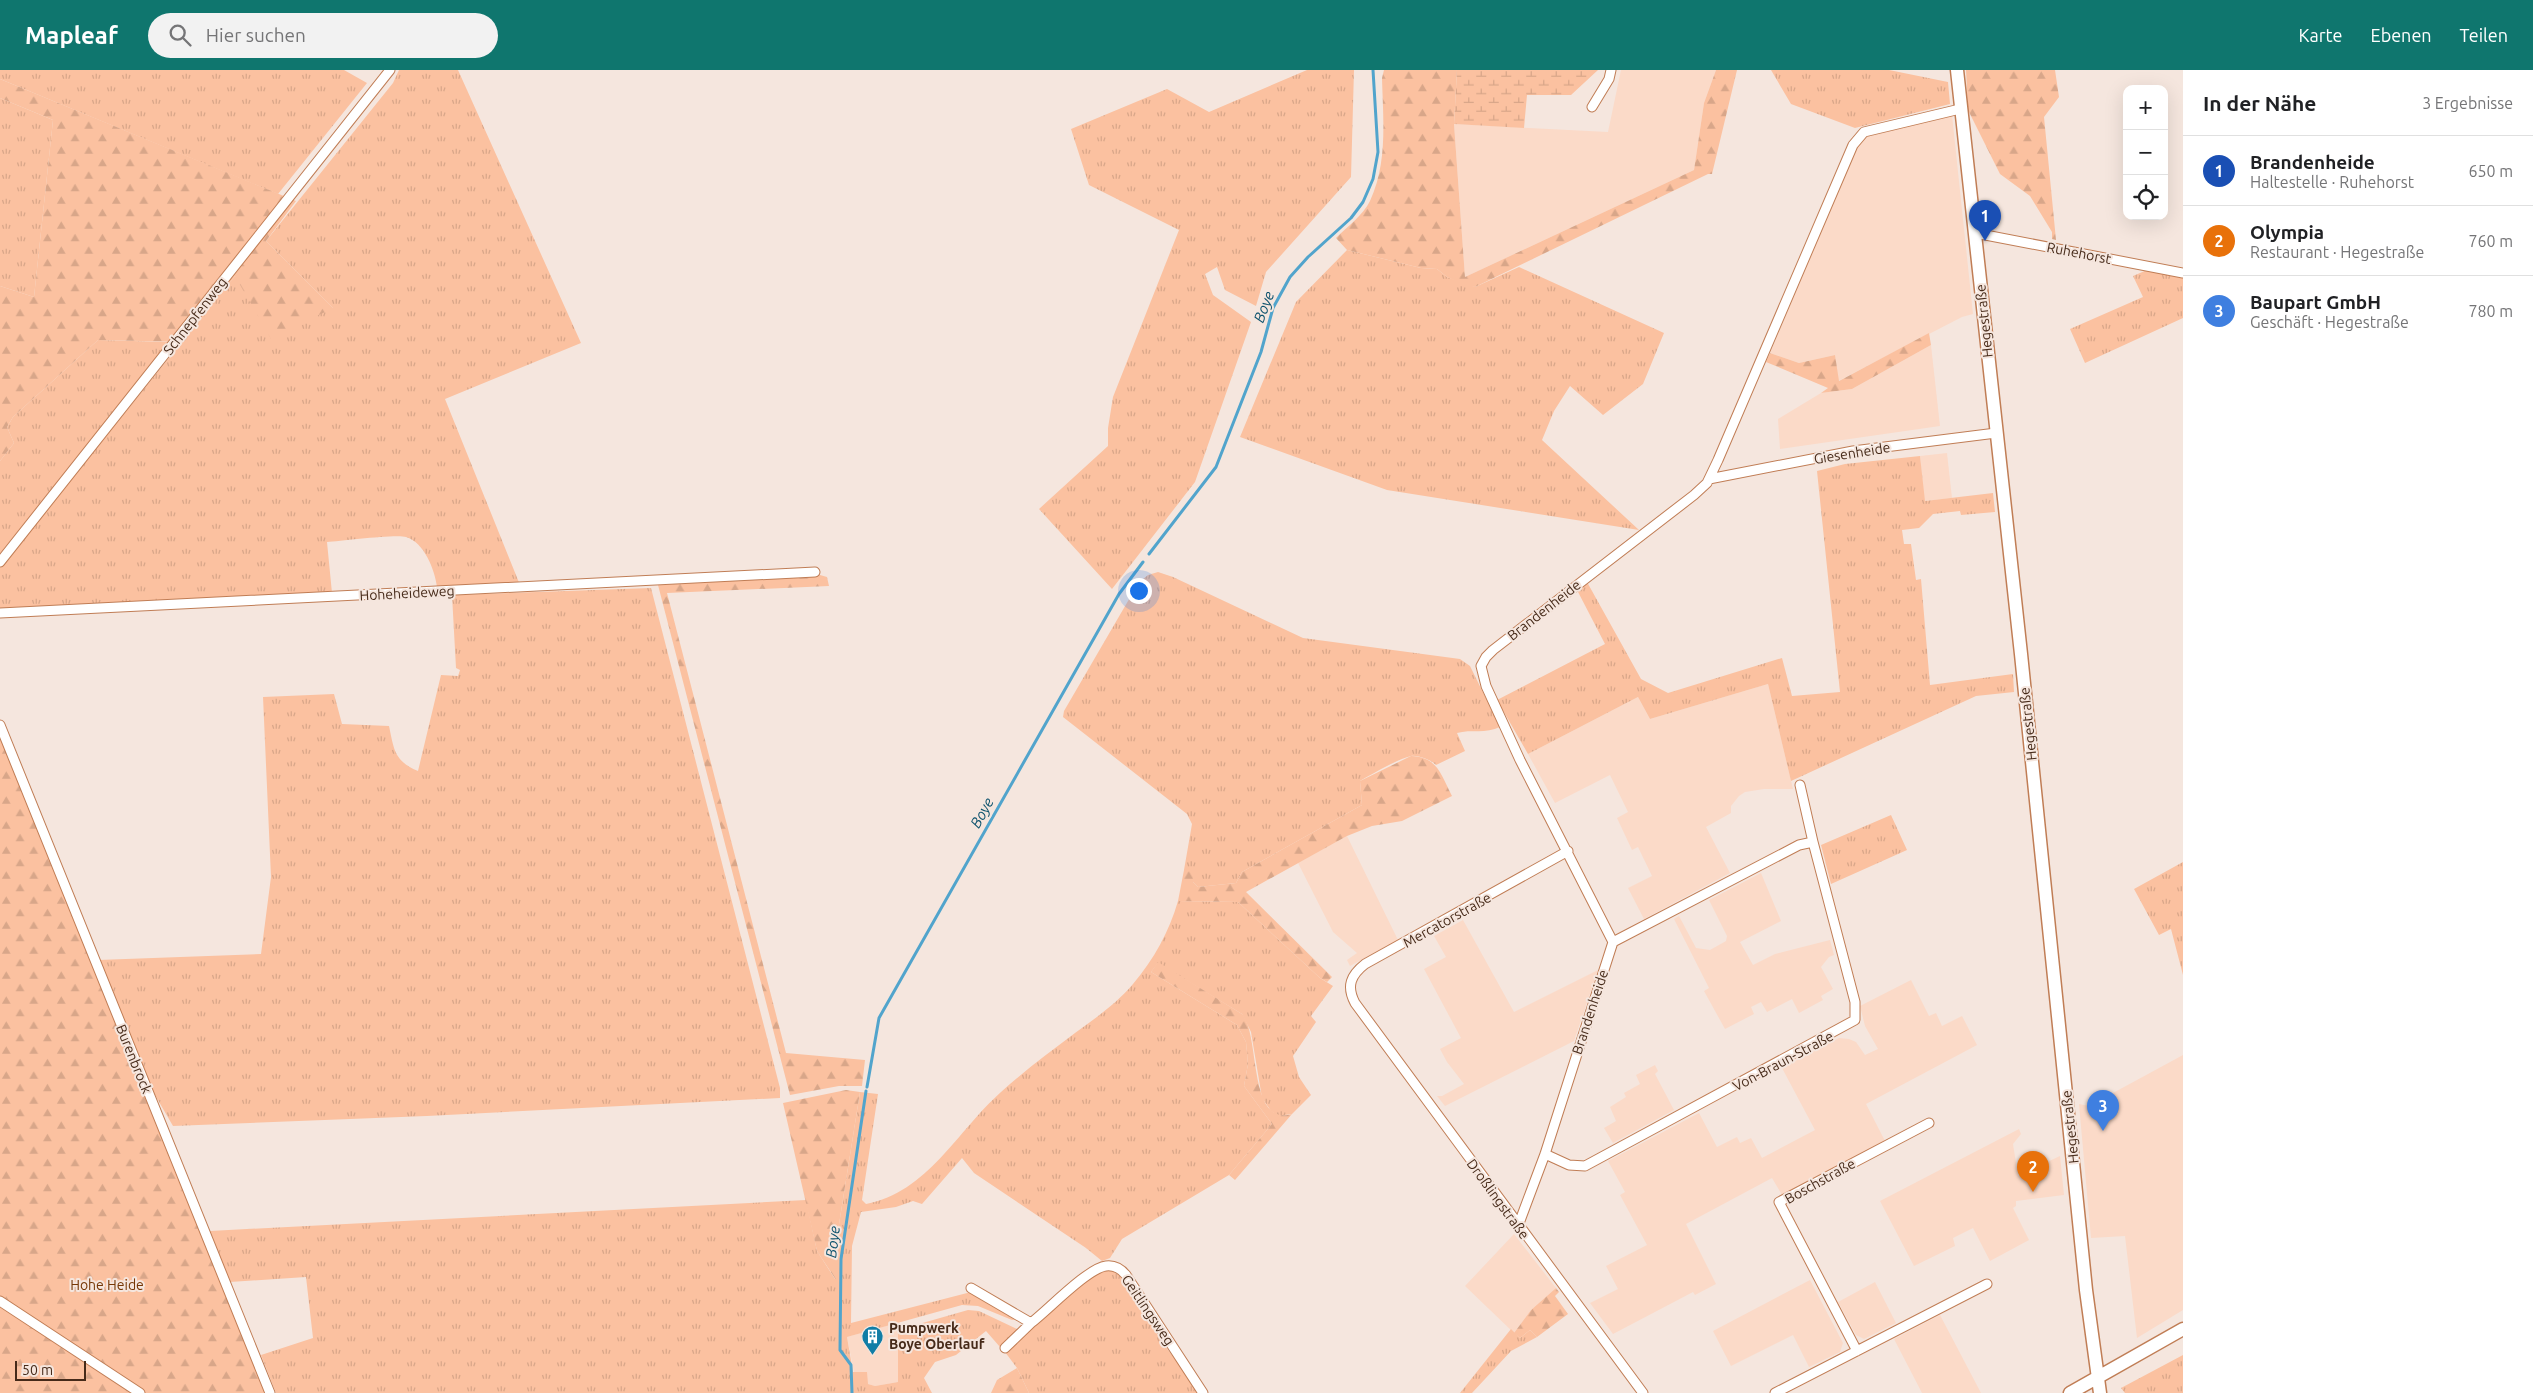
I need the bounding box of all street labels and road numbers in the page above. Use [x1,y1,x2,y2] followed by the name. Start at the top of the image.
[2045,239,2113,267] street label: Ruhehorst
[160,274,230,358] street label: Schnepfenweg
[1972,284,1996,358] street label: Hegestraße
[1813,439,1891,467] street label: Giesenheide
[1504,577,1584,643] street label: Brandenheide
[359,583,455,603] street label: Hoheheideweg
[2016,687,2040,761] street label: Hegestraße
[1400,889,1494,951] street label: Mercatorstraße
[1569,968,1611,1056] street label: Brandenheide
[113,1022,155,1096] street label: Burenbrock
[1730,1028,1836,1094] street label: Von-Braun-Straße
[2058,1090,2082,1164] street label: Hegestraße
[1782,1155,1858,1207] street label: Boschstraße
[1464,1156,1532,1242] street label: Droßlingstraße
[1119,1272,1177,1348] street label: Geitlingsweg

